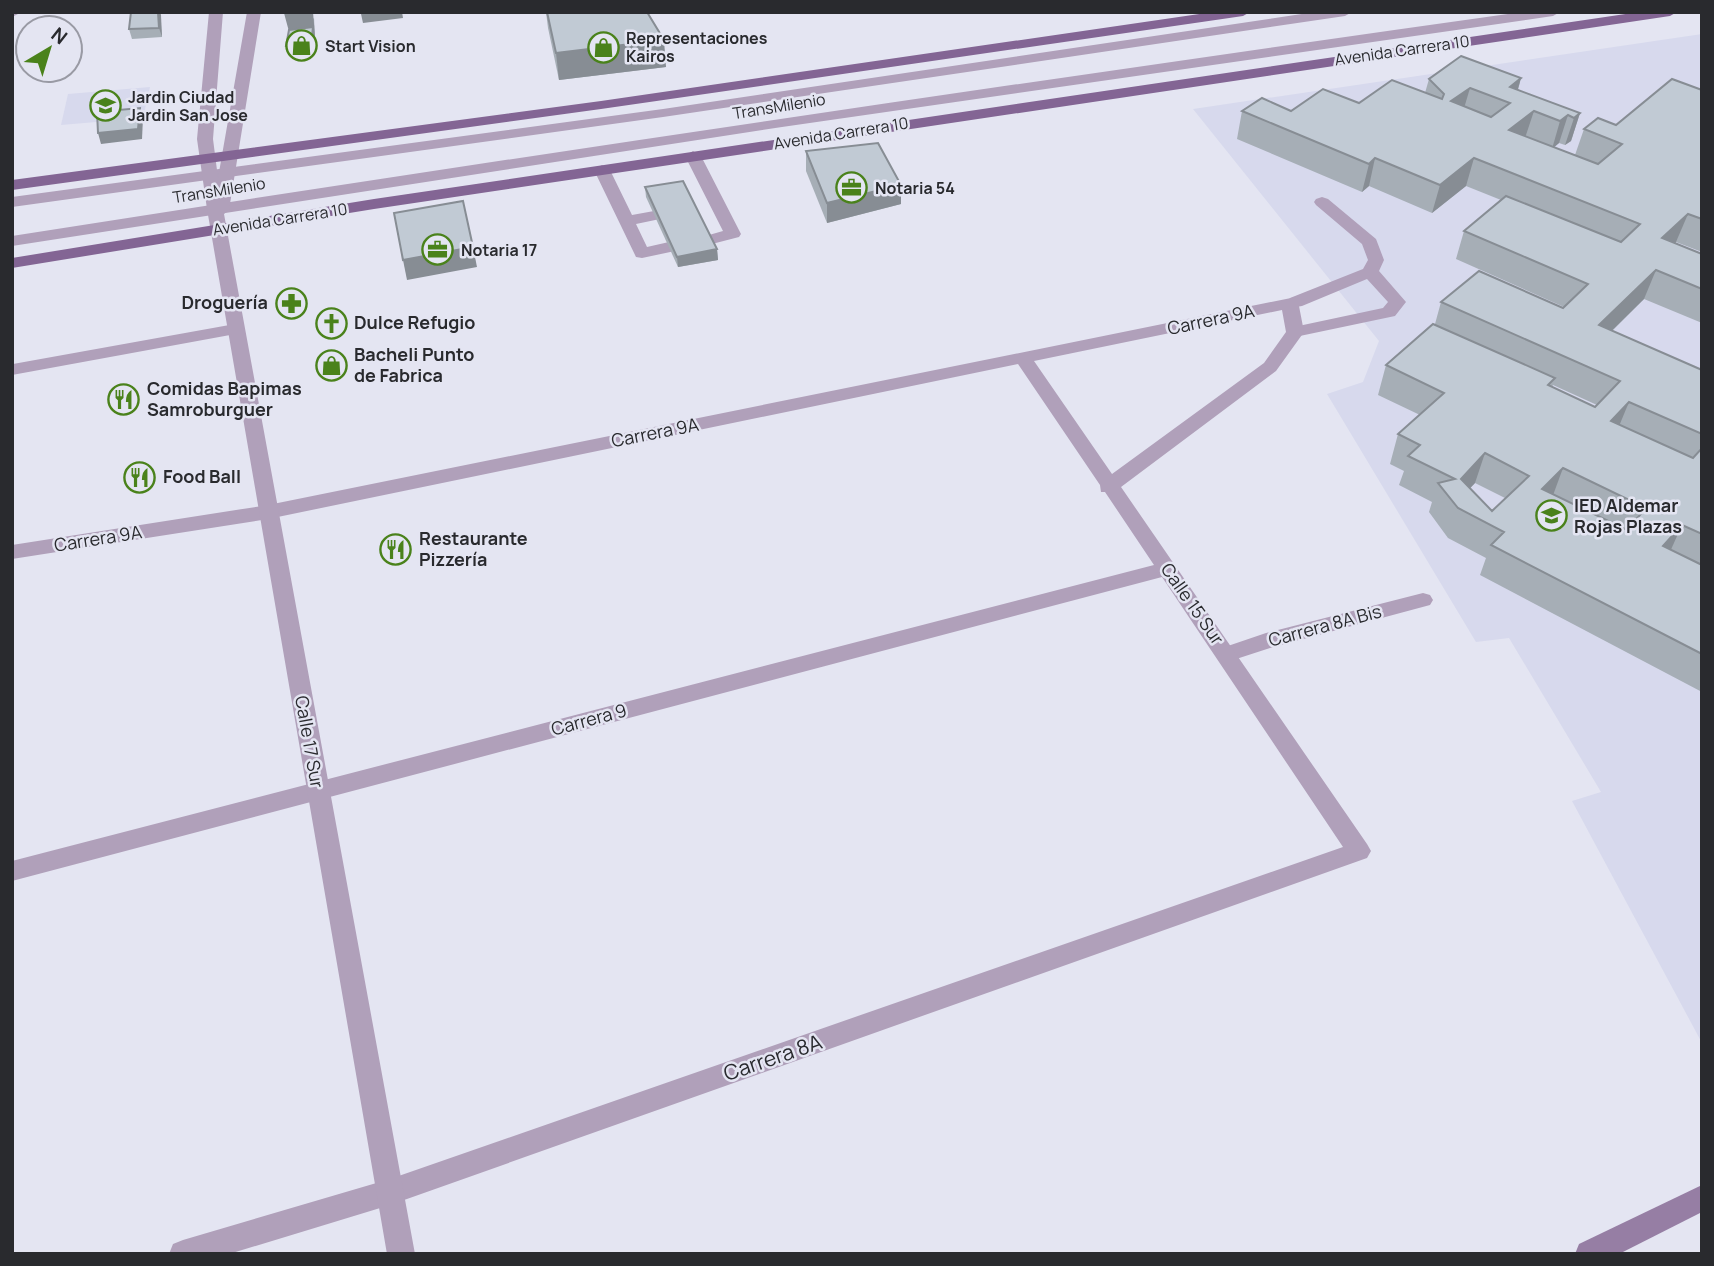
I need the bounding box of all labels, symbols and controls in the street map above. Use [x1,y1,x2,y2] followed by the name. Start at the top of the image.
[14,14,84,84] north arrow
[46,21,73,50] text: N
[626,27,768,67] place label: Representaciones Kairos
[285,29,319,63] shop icon: Start Vision
[586,30,620,64] shop icon: Representaciones Kairos
[1333,30,1471,70] street label: Avenida Carrera 10
[325,35,416,57] place label: Start Vision
[128,86,248,126] place label: Jardin Ciudad Jardin San Jose
[731,88,827,124] street label: TransMilenio
[88,89,122,123] school or university icon: Jardin Ciudad Jardin San Jose
[772,112,910,154] street label: Avenida Carrera 10
[835,171,869,205] office icon: Notaria 54
[171,172,267,208] street label: TransMilenio
[875,177,955,199] place label: Notaria 54
[211,198,349,240] street label: Avenida Carrera 10
[421,233,455,267] office icon: Notaria 17
[461,239,537,261] place label: Notaria 17
[274,286,308,320] pharmacy icon: Droguería
[181,290,268,314] place label: Droguería
[1165,298,1257,340] street label: Carrera 9A
[314,306,348,340] church icon: Dulce Refugio
[354,310,475,334] place label: Dulce Refugio
[354,342,474,387] place label: Bacheli Punto de Fabrica
[314,348,348,382] shop icon: Bacheli Punto de Fabrica
[147,376,302,421] place label: Comidas Bapimas Samroburguer
[107,382,141,416] restaurant icon: Comidas Bapimas Samroburguer
[609,412,701,452] street label: Carrera 9A
[123,460,157,494] restaurant icon: Food Ball
[163,464,241,488] place label: Food Ball
[1574,493,1682,538] place label: IED Aldemar Rojas Plazas
[1534,499,1568,533] school or university icon: IED Aldemar Rojas Plazas
[52,519,144,557] street label: Carrera 9A
[419,526,528,571] place label: Restaurante Pizzería
[379,532,413,566] restaurant icon: Restaurante Pizzería
[1156,558,1230,650] street label: Calle 15 Sur
[1266,598,1384,652] street label: Carrera 8A Bis
[290,694,330,790] street label: Calle 17 Sur
[548,697,629,741] street label: Carrera 9
[720,1027,826,1087] street label: Carrera 8A

